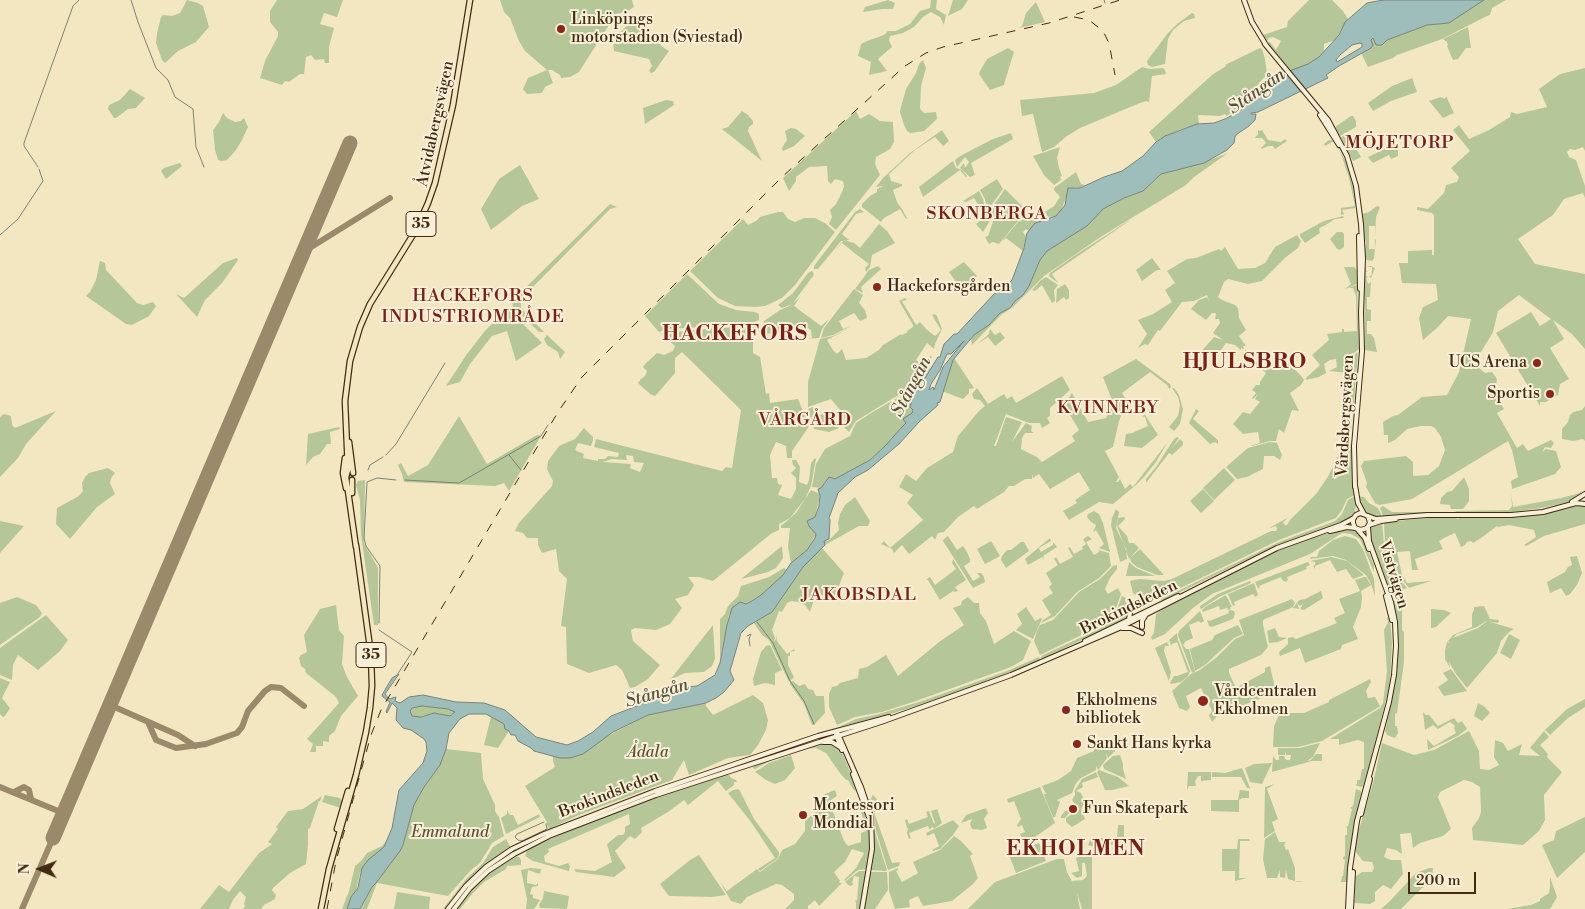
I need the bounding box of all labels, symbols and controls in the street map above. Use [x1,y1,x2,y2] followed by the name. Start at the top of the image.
[571,10,743,48] place label: Linköpings motorstadion (Sviestad)
[555,23,567,35] marker: Linköpings motorstadion (Sviestad)
[413,59,459,189] street label: Åtvidabergsvägen
[1224,64,1290,120] water label: Stångån
[1344,133,1456,155] district label: MÖJETORP
[925,204,1049,226] district label: SKONBERGA
[406,212,436,236] road number: 35
[887,277,1011,297] place label: Hackeforsgården
[871,281,883,293] marker: Hackeforsgården
[379,286,567,328] district label: HACKEFORS INDUSTRIOMRÅDE
[661,322,809,348] district label: HACKEFORS
[1182,350,1308,376] district label: HJULSBRO
[887,353,937,421] water label: Stångån
[1449,353,1527,373] place label: UCS Arena
[1333,354,1359,478] street label: Vårdsbergsvägen
[1531,357,1543,369] marker: UCS Arena
[1487,384,1540,404] place label: Sportis
[1544,388,1556,400] marker: Sportis
[1056,398,1160,420] district label: KVINNEBY
[757,410,853,432] district label: VÅRGÅRD
[1374,539,1412,611] street label: Vistvägen
[1077,576,1181,640] street label: Brokindsleden
[800,585,918,607] district label: JAKOBSDAL
[356,642,386,668] road number: 35
[623,675,691,713] water label: Stångån
[1214,682,1317,720] place label: Vårdcentralen Ekholmen
[1076,691,1157,729] place label: Ekholmens bibliotek
[1196,694,1210,708] marker: Vårdcentralen Ekholmen
[1060,704,1072,716] marker: Ekholmens bibliotek
[1087,734,1211,754] place label: Sankt Hans kyrka
[1071,738,1083,750] marker: Sankt Hans kyrka
[627,743,669,763] park label: Ådala
[556,767,662,823] street label: Brokindsleden
[813,796,895,834] place label: Montessori Mondial
[1083,799,1188,819] place label: Fun Skatepark
[1067,803,1079,815] marker: Fun Skatepark
[797,809,809,821] marker: Montessori Mondial
[411,823,489,843] park label: Emmalund
[1005,837,1147,863] district label: EKHOLMEN
[15,844,65,894] north arrow
[1410,862,1478,894] scale bar
[16,863,34,874] text: N
[1416,871,1461,890] text: 200 m

